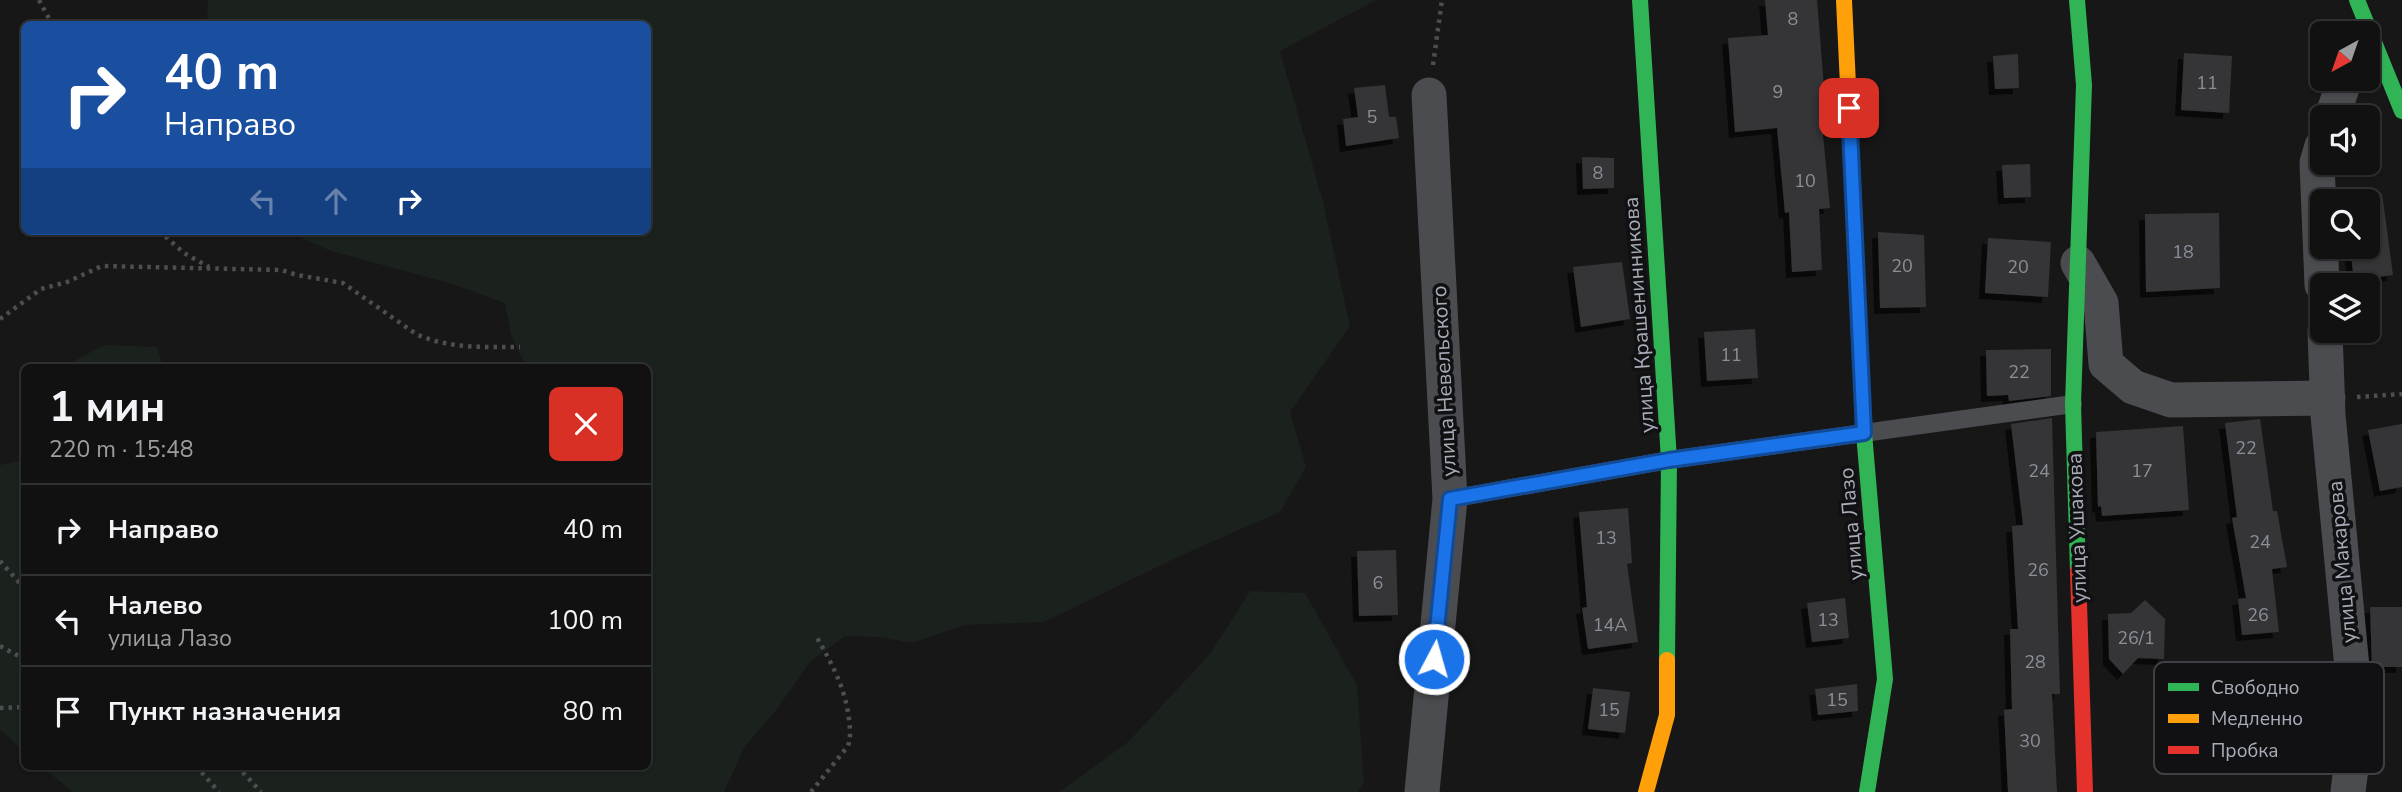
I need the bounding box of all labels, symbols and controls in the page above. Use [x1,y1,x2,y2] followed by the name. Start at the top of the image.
[1788,7,1798,31] house number: 8
[2310,21,2380,91] north arrow
[2310,21,2380,343] map controls
[164,39,279,106] text: 40 m
[49,49,140,140] icon: right
[2196,71,2218,95] house number: 11
[1819,78,1879,138] pin
[1773,80,1783,104] house number: 9
[1830,89,1868,127] icon: arrive
[164,103,296,146] text: Направо
[1367,105,1377,129] house number: 5
[2310,105,2380,175] button: sound
[1593,161,1603,185] house number: 8
[1794,169,1816,193] house number: 10
[244,182,282,220] icon: left
[317,182,355,220] icon: ahead
[390,182,428,220] icon: right
[2310,189,2380,259] button: search
[1617,196,1661,434] street label: улица Крашенинникова
[2172,240,2194,264] house number: 18
[1891,254,1913,278] house number: 20
[2007,255,2029,279] house number: 20
[2310,273,2380,343] button: layers
[1425,285,1463,477] street label: улица Невельского
[1720,343,1742,367] house number: 11
[2008,360,2030,384] house number: 22
[49,379,165,436] text: 1 мин
[549,387,623,461] button: close
[49,434,194,465] text: 220 m · 15:48
[2235,436,2257,460] house number: 22
[2060,452,2094,604] street label: улица Ушакова
[2028,459,2050,483] house number: 24
[2131,459,2153,483] house number: 17
[1832,466,1870,582] street label: улица Лазо
[2321,480,2363,644] street label: улица Макарова
[49,511,87,549] icon: right
[108,512,219,547] text: Направо
[563,512,623,547] text: 40 m
[1595,526,1617,550] house number: 13
[2249,530,2271,554] house number: 24
[2027,558,2049,582] house number: 26
[1373,571,1383,595] house number: 6
[108,588,203,623] text: Налево
[49,602,87,640] icon: left
[547,603,623,638] text: 100 m
[2247,603,2269,627] house number: 26
[1817,608,1839,632] house number: 13
[1593,613,1627,637] house number: 14А
[1397,622,1471,696] position arrow
[108,623,232,654] text: улица Лазо
[2117,626,2155,650] house number: 26/1
[2024,650,2046,674] house number: 28
[2154,662,2384,774] legend
[2211,675,2300,701] text: Свободно
[1826,688,1848,712] house number: 15
[49,693,87,731] icon: arrive
[108,694,341,729] text: Пункт назначения
[563,694,623,729] text: 80 m
[1598,698,1620,722] house number: 15
[2211,706,2303,732] text: Медленно
[2019,729,2041,753] house number: 30
[2211,738,2278,764] text: Пробка

